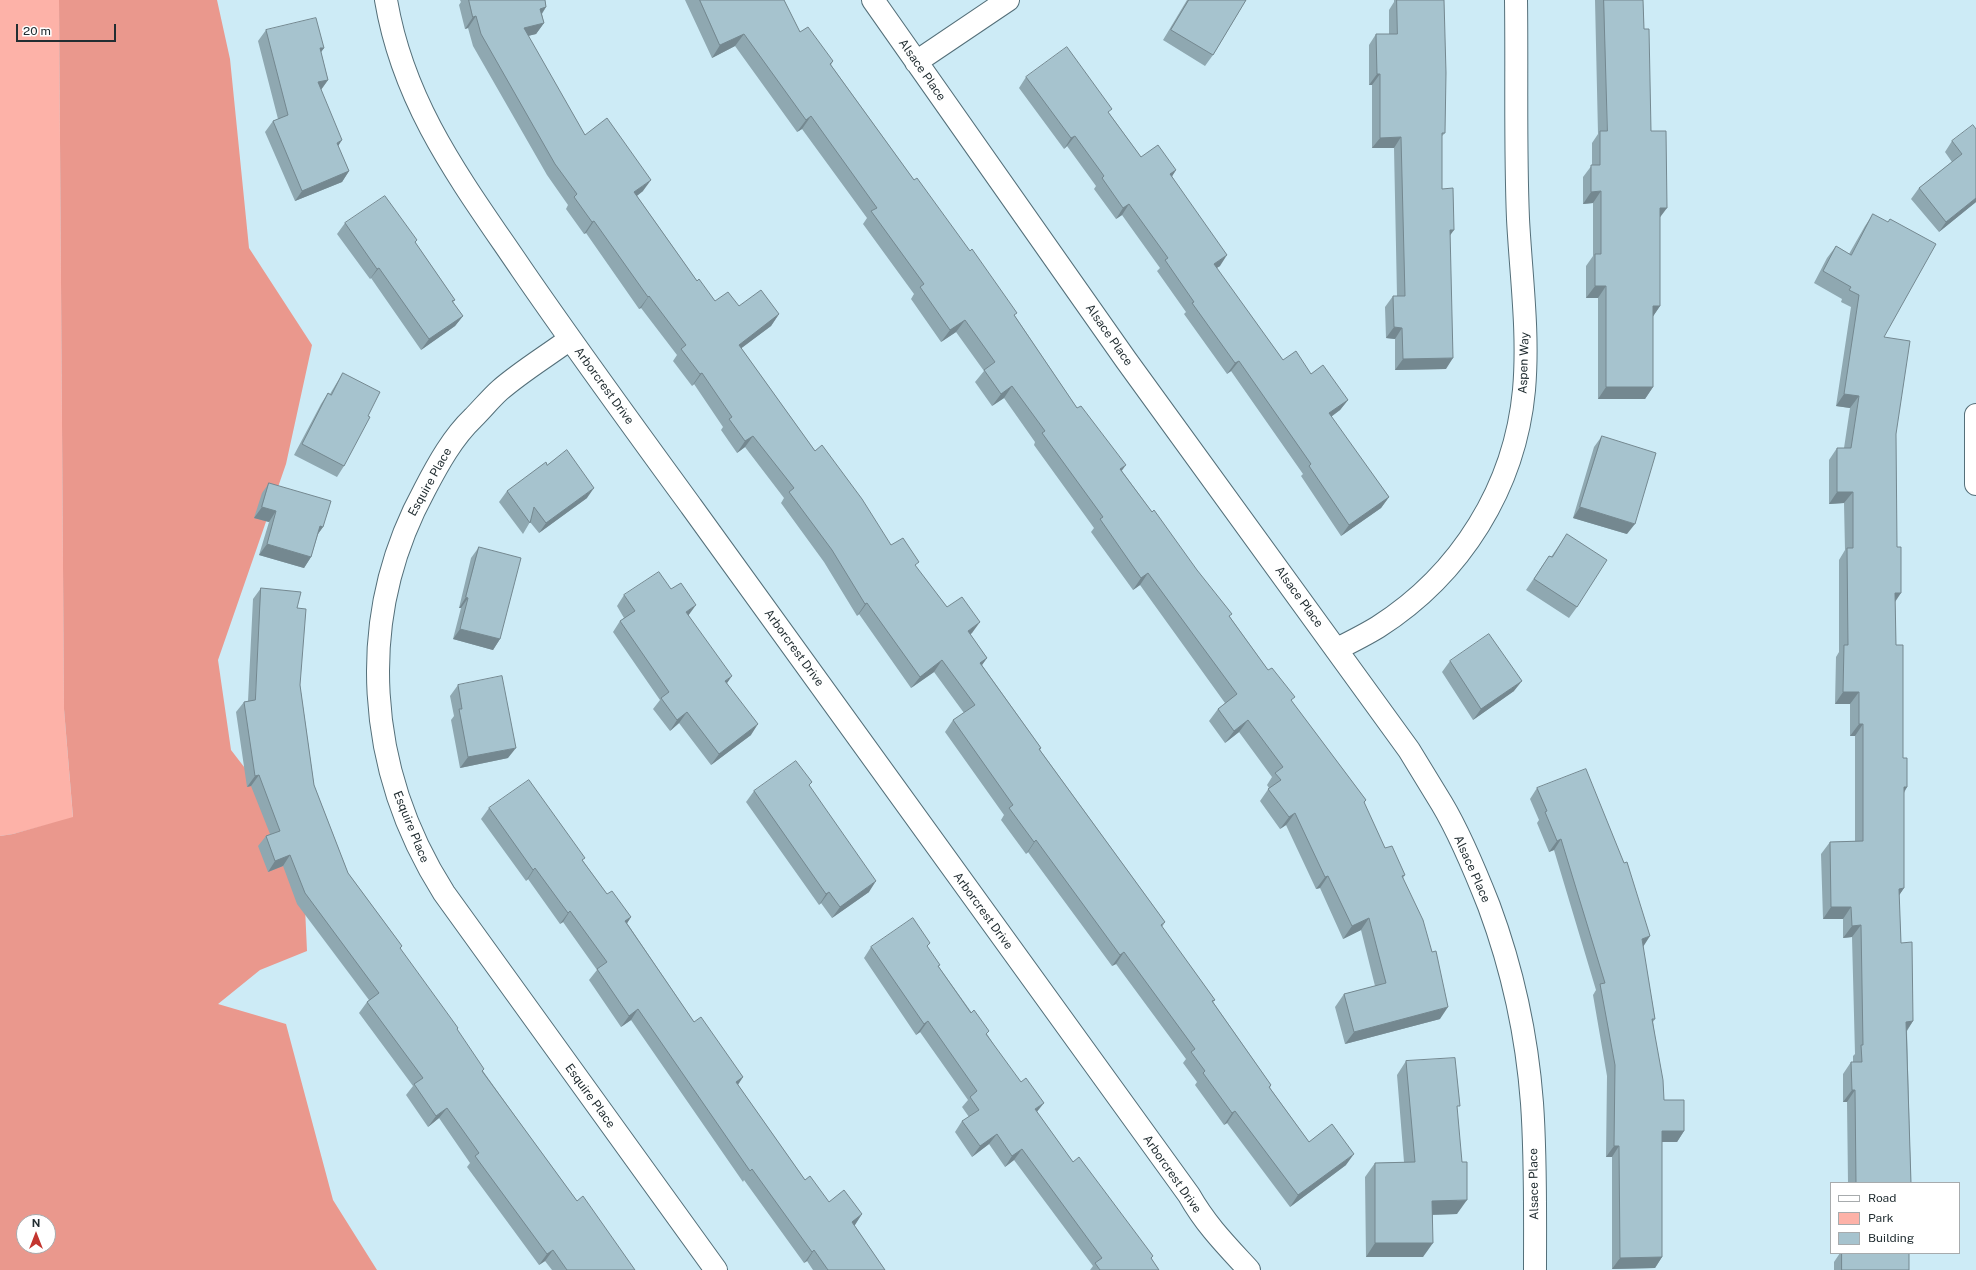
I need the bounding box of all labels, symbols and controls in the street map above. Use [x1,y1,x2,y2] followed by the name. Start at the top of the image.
[18,16,118,42] scale bar
[23,24,51,38] text: 20 m
[895,36,949,104] street label: Alsace Place
[1082,301,1136,369] street label: Alsace Place
[1516,332,1532,394] street label: Aspen Way
[571,345,637,427] street label: Arborcrest Drive
[405,445,455,519] street label: Esquire Place
[1272,564,1326,630] street label: Alsace Place
[761,607,827,689] street label: Arborcrest Drive
[390,789,432,865] street label: Esquire Place
[1451,833,1493,905] street label: Alsace Place
[950,870,1016,952] street label: Arborcrest Drive
[562,1061,618,1131] street label: Esquire Place
[1140,1132,1204,1216] street label: Arborcrest Drive
[1526,1148,1542,1220] street label: Alsace Place
[1830,1182,1960,1254] legend
[1868,1191,1896,1205] text: Road
[1868,1211,1894,1225] text: Park
[16,1214,56,1254] north arrow
[32,1217,40,1229] text: N
[1868,1231,1914,1245] text: Building

